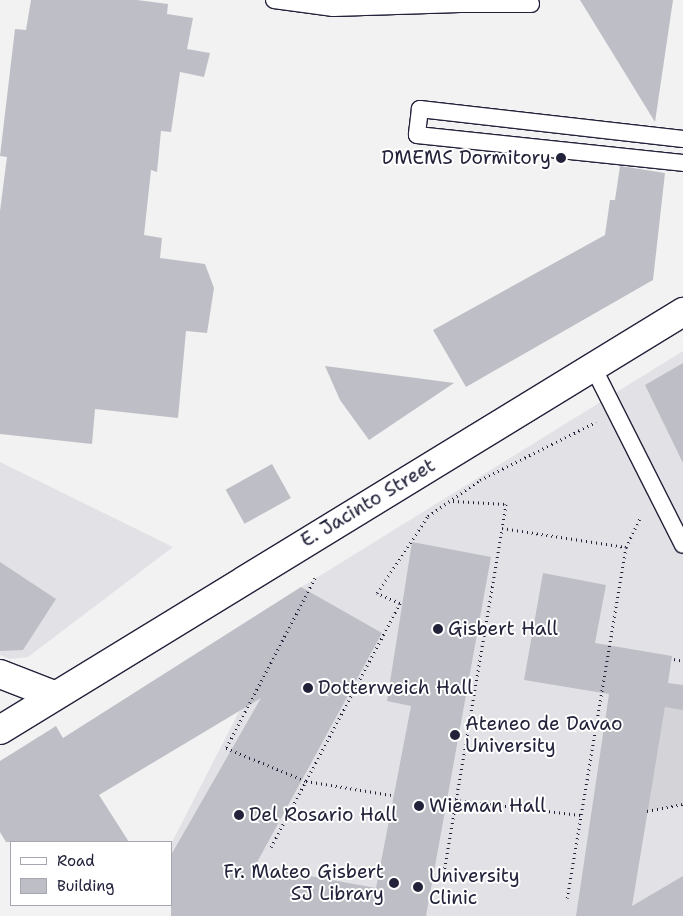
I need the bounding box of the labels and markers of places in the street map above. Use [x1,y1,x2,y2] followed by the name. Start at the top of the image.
[381,147,551,169] place label: DMEMS Dormitory
[555,152,567,164] marker: DMEMS Dormitory
[448,618,558,640] place label: Gisbert Hall
[432,623,444,635] marker: Gisbert Hall
[318,677,473,699] place label: Dotterweich Hall
[302,682,314,694] marker: Dotterweich Hall
[465,713,622,757] place label: Ateneo de Davao University
[449,729,461,741] marker: Ateneo de Davao University
[429,795,546,817] place label: Wieman Hall
[413,800,425,812] marker: Wieman Hall
[249,804,397,826] place label: Del Rosario Hall
[233,809,245,821] marker: Del Rosario Hall
[224,861,384,905] place label: Fr. Mateo Gisbert SJ Library
[429,865,520,909] place label: University Clinic
[388,877,400,889] marker: Fr. Mateo Gisbert SJ Library
[411,880,425,894] marker: University Clinic

